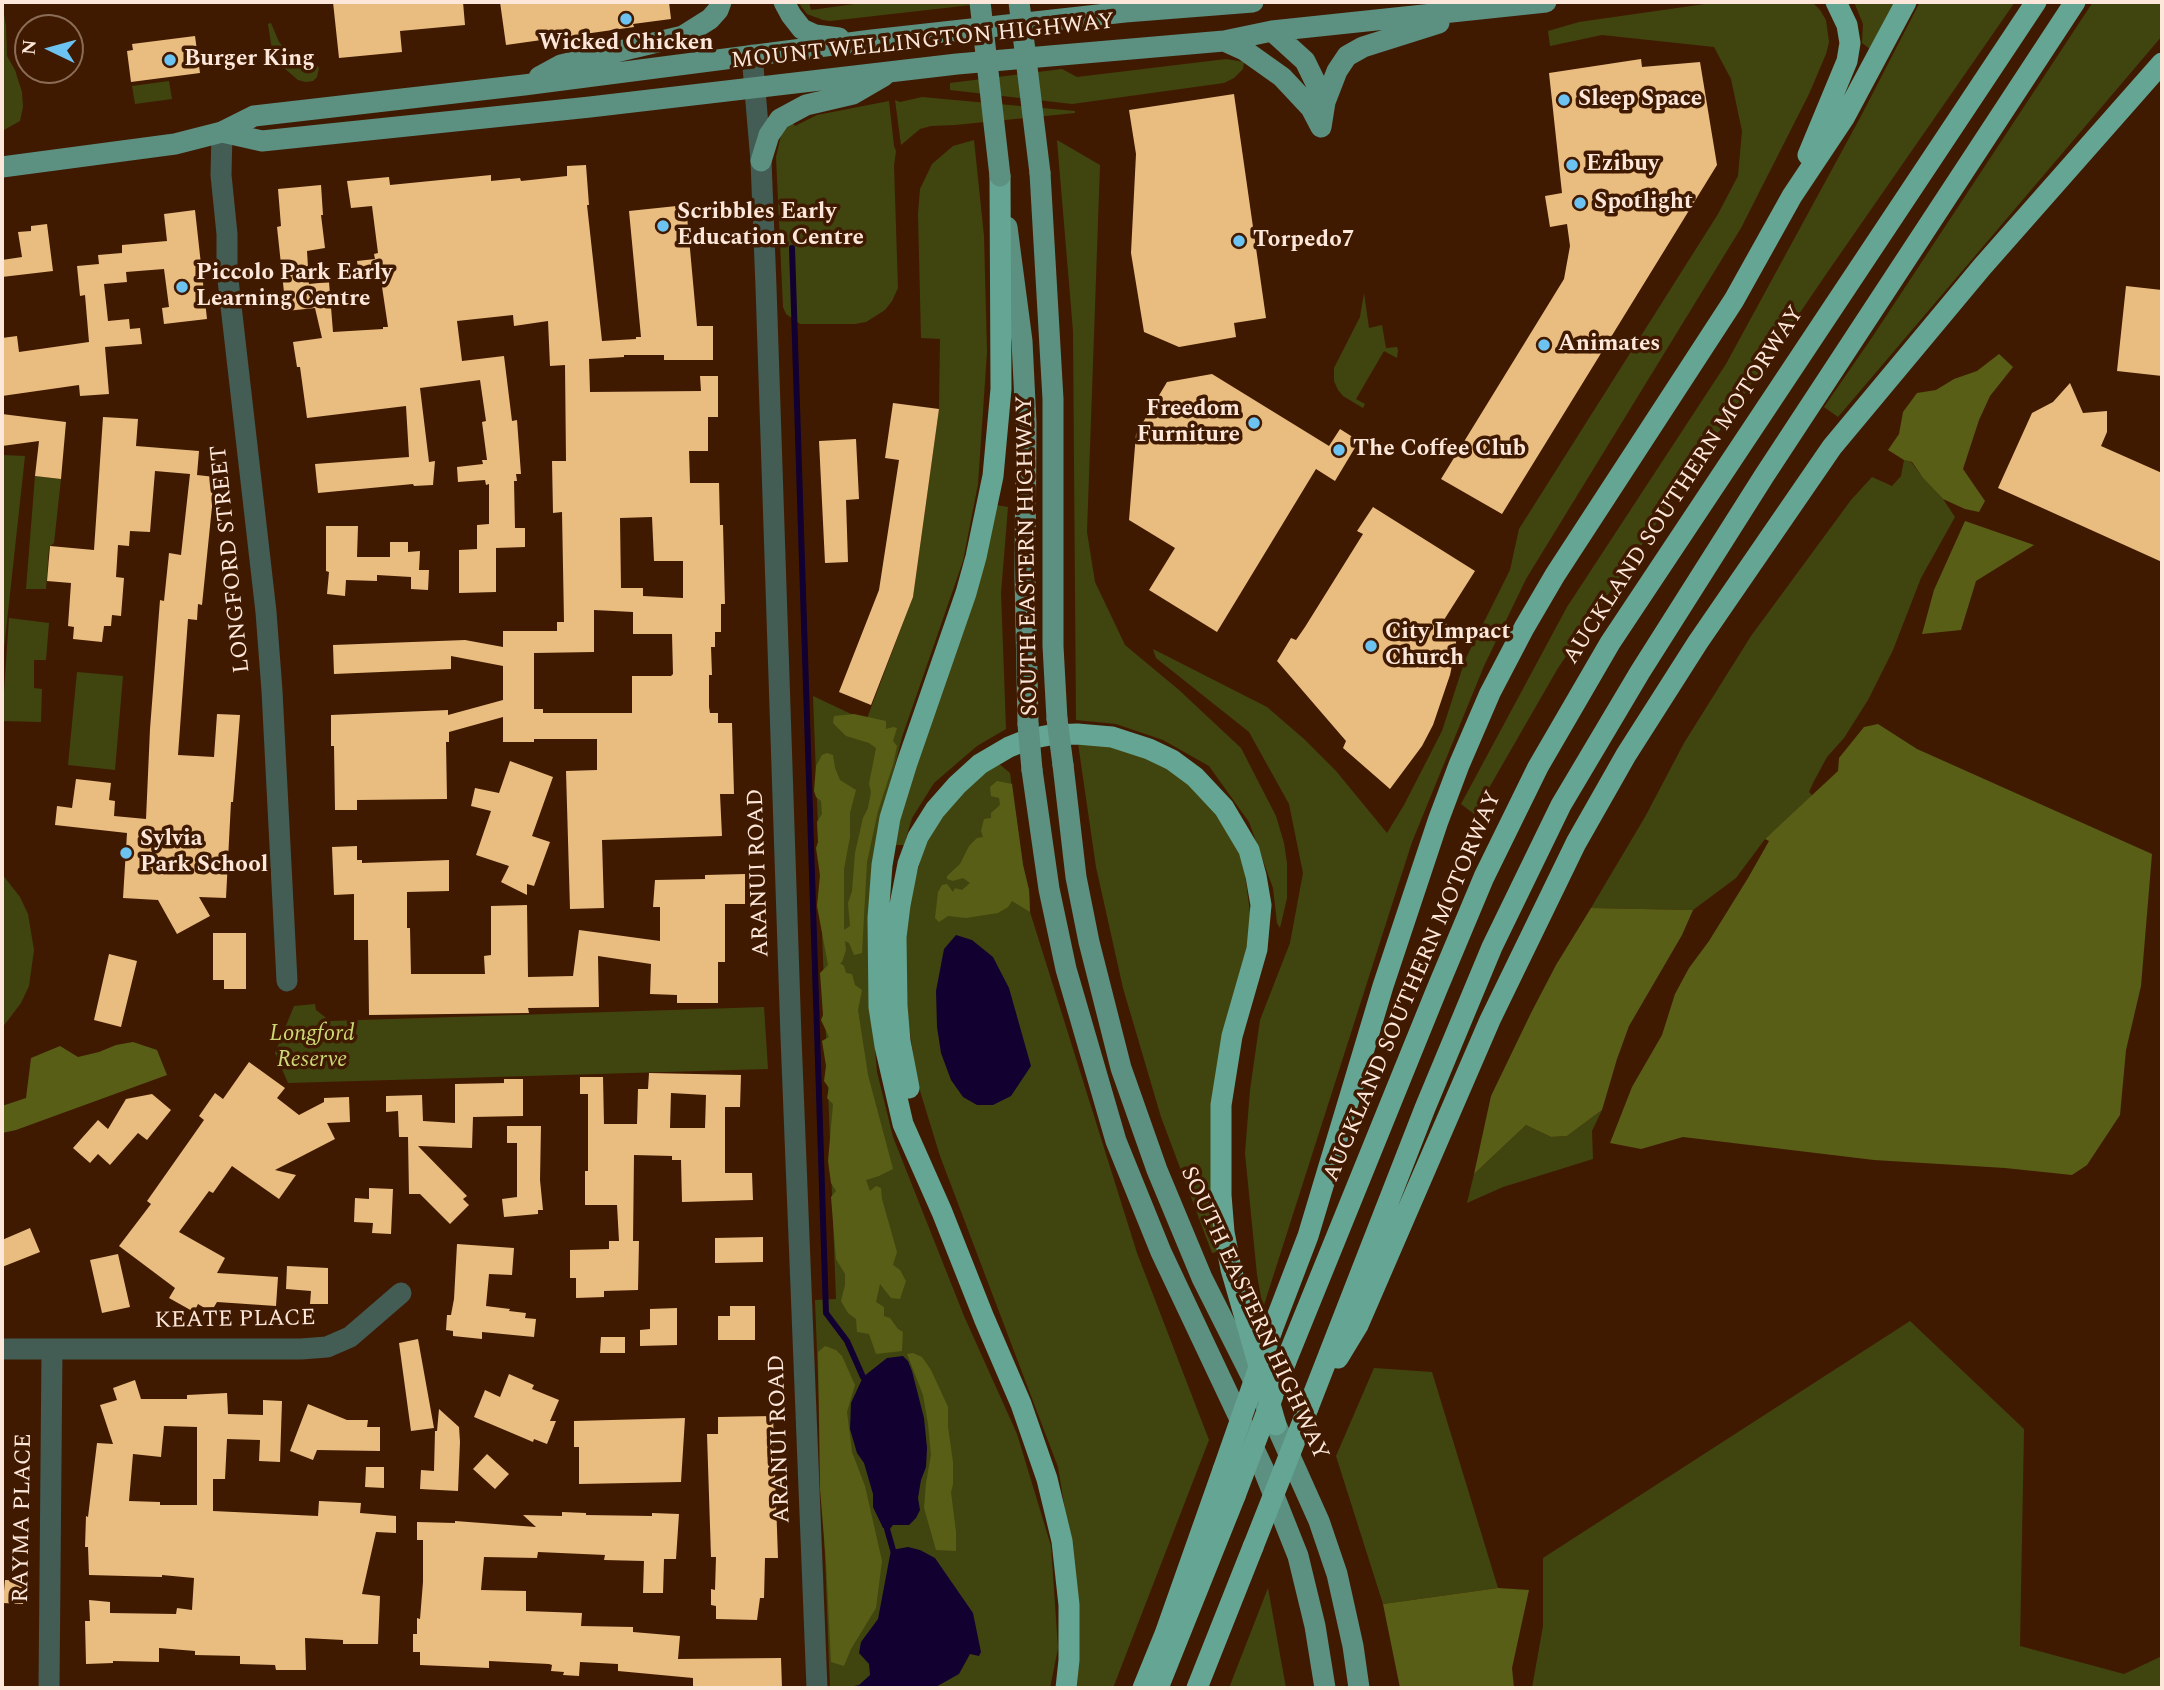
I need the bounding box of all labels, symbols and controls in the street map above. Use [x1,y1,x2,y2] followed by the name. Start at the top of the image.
[730,9,1116,77] street label: MOUNT WELLINGTON HIGHWAY
[618,11,634,27] marker: Wicked Chicken
[14,14,84,84] north arrow
[539,30,713,58] place label: Wicked Chicken
[14,38,45,56] text: N
[184,46,315,74] place label: Burger King
[162,52,178,68] marker: Burger King
[1578,86,1702,114] place label: Sleep Space
[1556,92,1572,108] marker: Sleep Space
[1586,151,1659,179] place label: Ezibuy
[1564,157,1580,173] marker: Ezibuy
[1594,189,1693,217] place label: Spotlight
[1572,195,1588,211] marker: Spotlight
[677,199,864,253] place label: Scribbles Early Education Centre
[655,218,671,234] marker: Scribbles Early Education Centre
[1253,227,1355,255] place label: Torpedo7
[1231,233,1247,249] marker: Torpedo7
[196,260,392,314] place label: Piccolo Park Early Learning Centre
[174,279,190,295] marker: Piccolo Park Early Learning Centre
[1559,302,1811,670] street label: AUCKLAND SOUTHERN MOTORWAY
[1558,331,1660,359] place label: Animates
[1536,337,1552,353] marker: Animates
[1012,395,1046,717] street label: SOUTH EASTERN HIGHWAY
[1137,396,1240,450] place label: Freedom Furniture
[1246,415,1262,431] marker: Freedom Furniture
[1353,436,1526,464] place label: The Coffee Club
[1331,442,1347,458] marker: The Coffee Club
[206,444,258,674] street label: LONGFORD STREET
[1385,619,1510,673] place label: City Impact Church
[1363,638,1379,654] marker: City Impact Church
[743,788,777,958] street label: ARANUI ROAD
[1319,788,1509,1186] street label: AUCKLAND SOUTHERN MOTORWAY
[140,826,268,880] place label: Sylvia Park School
[118,845,134,861] marker: Sylvia Park School
[269,1021,355,1075] park label: Longford Reserve
[1173,1163,1333,1465] street label: SOUTH EASTERN HIGHWAY
[154,1306,316,1336] street label: KEATE PLACE
[764,1354,798,1524] street label: ARANUI ROAD
[9,1433,39,1603] street label: RAYMA PLACE

